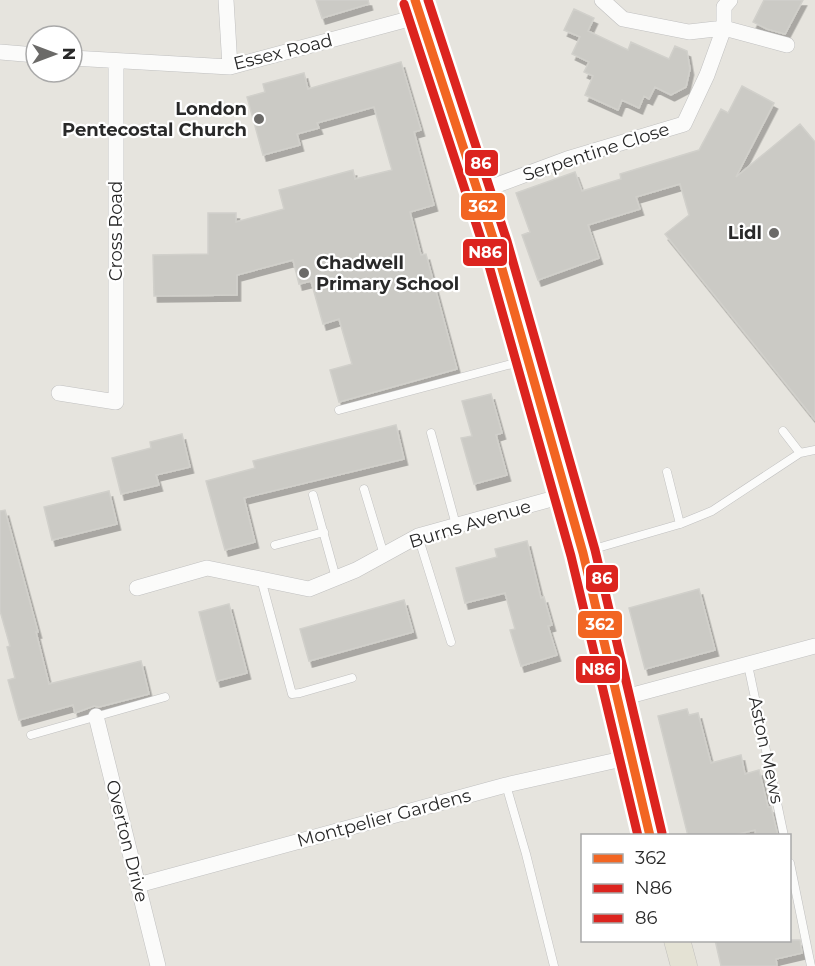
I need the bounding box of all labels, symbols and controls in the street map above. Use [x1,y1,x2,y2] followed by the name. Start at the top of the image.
[24,24,84,84] north arrow
[231,29,335,75] street label: Essex Road
[59,48,78,60] text: N
[62,98,247,141] place label: London Pentecostal Church
[252,112,266,126] marker: London Pentecostal Church
[520,118,672,186] street label: Serpentine Close
[464,149,499,177] line badge: 86
[471,154,491,173] text: 86
[105,181,127,281] street label: Cross Road
[460,192,506,221] line badge: 362
[467,197,498,216] text: 362
[728,222,762,244] place label: Lidl
[767,226,781,240] marker: Lidl
[462,238,508,267] line badge: N86
[468,243,502,262] text: N86
[316,252,459,295] place label: Chadwell Primary School
[297,266,311,280] marker: Chadwell Primary School
[406,495,534,553] street label: Burns Avenue
[585,564,619,593] line badge: 86
[592,569,612,588] text: 86
[577,610,623,639] line badge: 362
[584,615,615,634] text: 362
[575,655,621,684] line badge: N86
[581,660,615,679] text: N86
[744,694,788,806] street label: Aston Mews
[101,778,153,905] street label: Overton Drive
[295,784,474,852] street label: Montpelier Gardens
[581,834,791,942] legend
[635,847,666,869] text: 362
[635,877,672,899] text: N86
[635,907,657,929] text: 86

